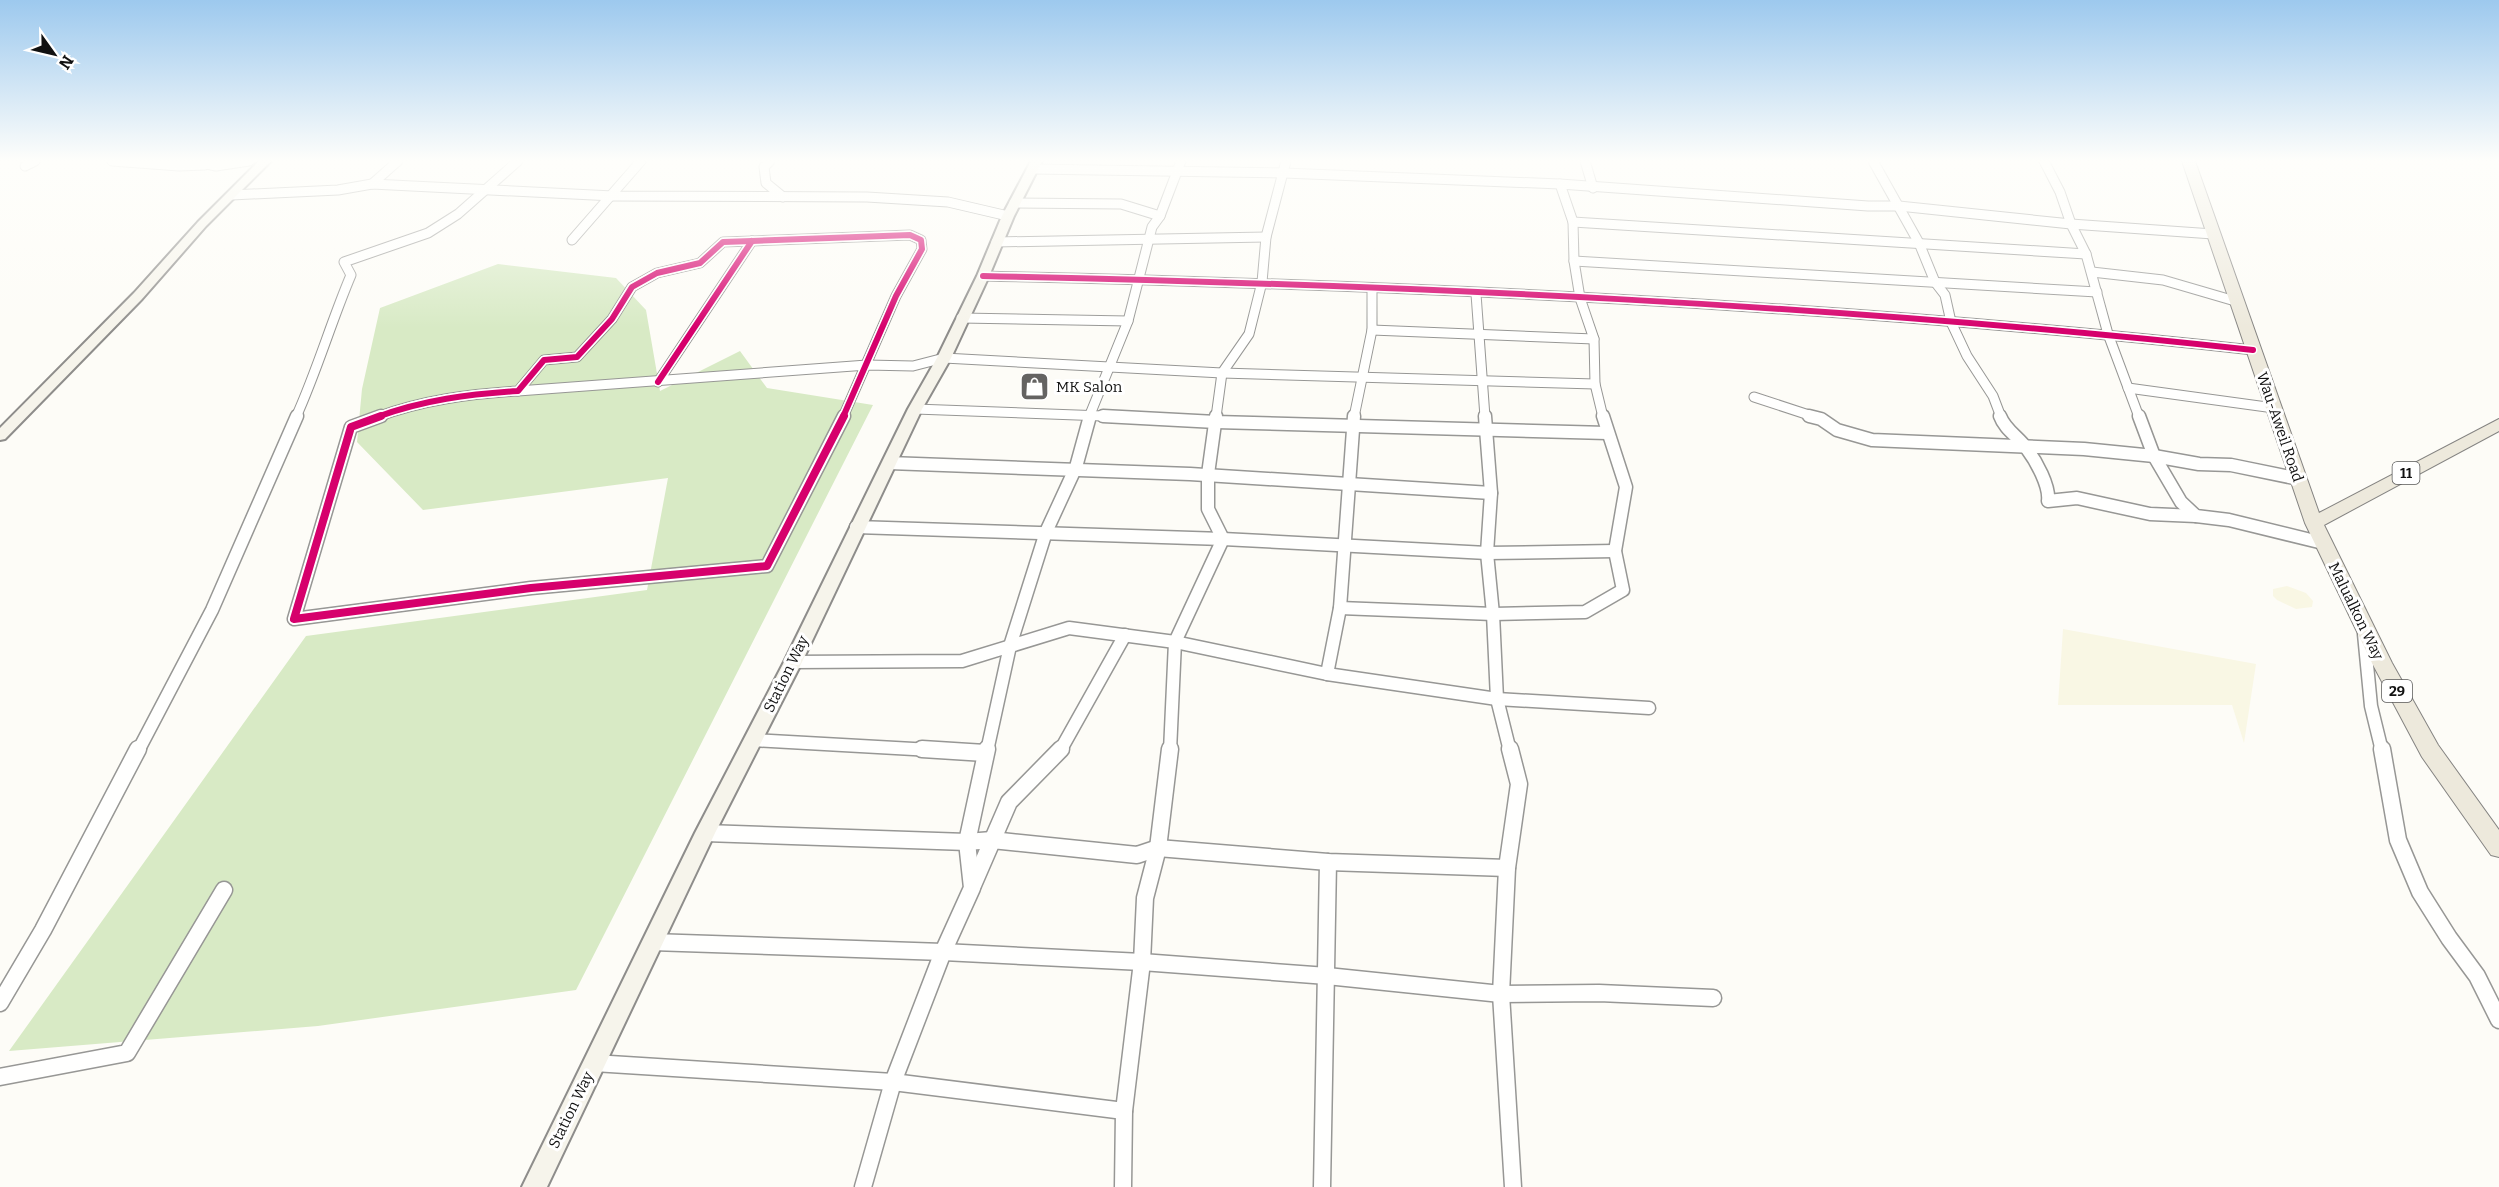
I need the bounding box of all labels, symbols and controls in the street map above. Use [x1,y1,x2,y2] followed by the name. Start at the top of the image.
[24,24,84,84] north arrow
[55,52,77,73] text: N
[2253,370,2307,484] street label: Wau-Aweil Road
[1019,371,1051,403] shop icon: MK Salon
[1056,378,1123,396] place label: MK Salon
[2392,462,2420,484] road number: 11
[2325,559,2387,663] street label: Malualkon Way
[760,633,812,715] street label: Station Way
[2382,680,2412,702] road number: 29
[545,1069,597,1151] street label: Station Way

